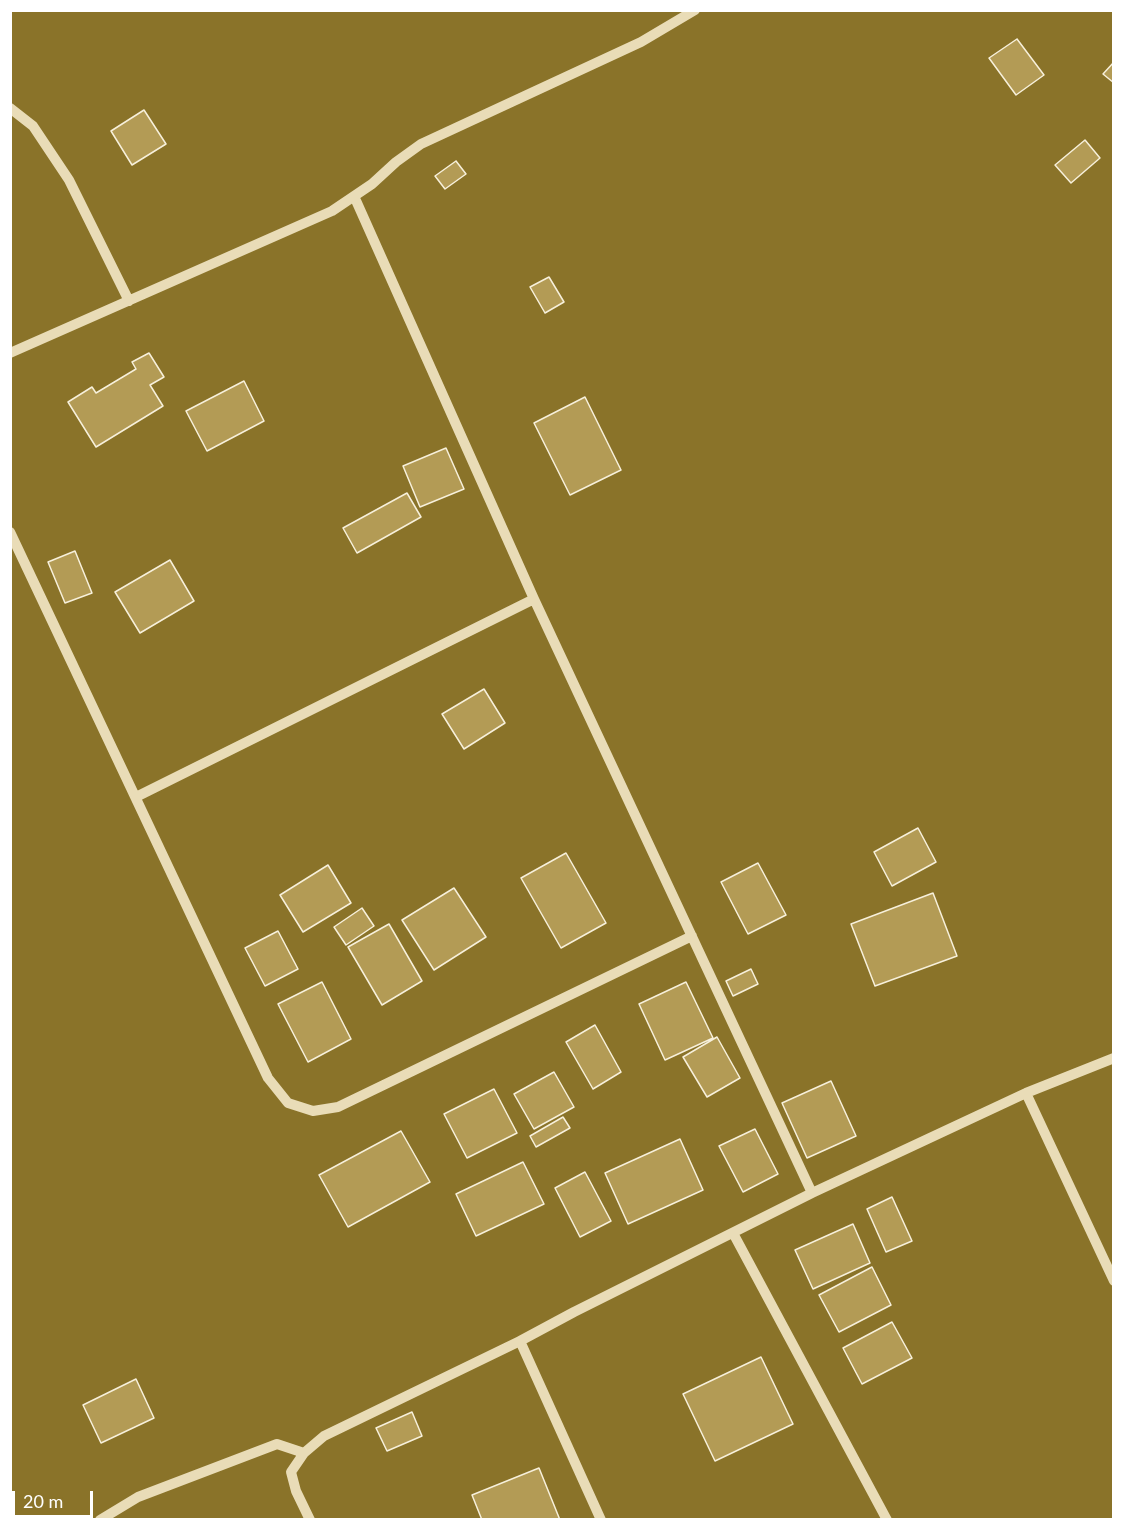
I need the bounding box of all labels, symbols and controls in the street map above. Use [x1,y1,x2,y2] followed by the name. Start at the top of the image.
[15,1479,96,1517] scale bar
[23,1490,63,1512] text: 20 m

